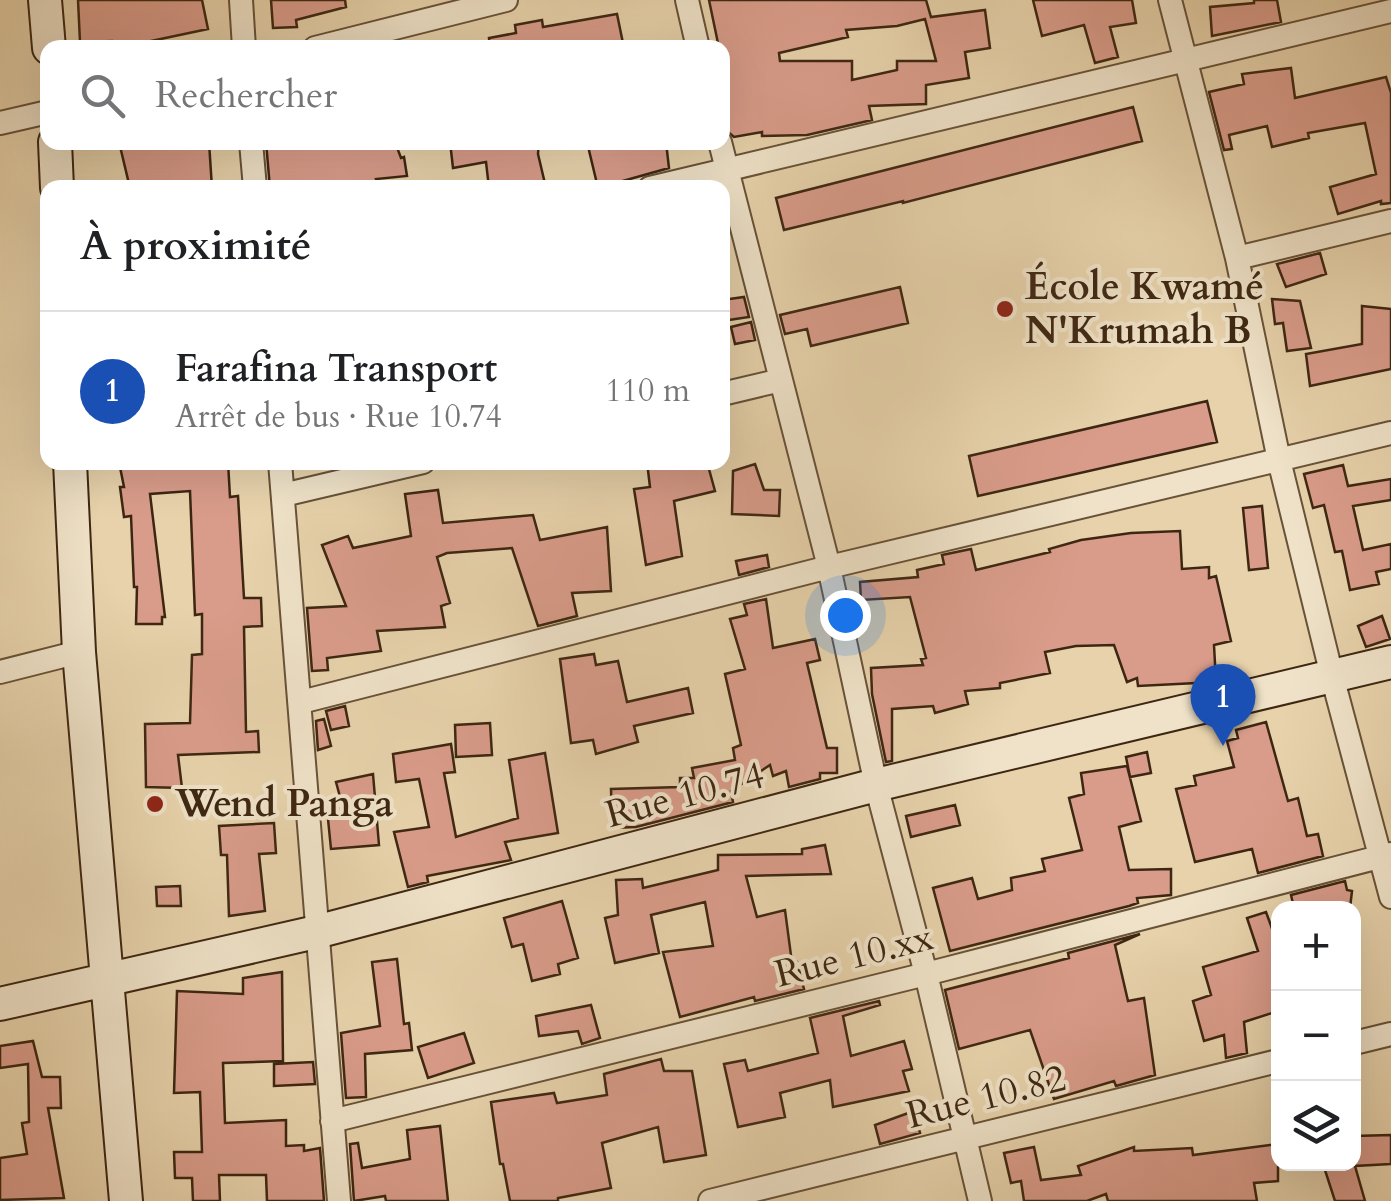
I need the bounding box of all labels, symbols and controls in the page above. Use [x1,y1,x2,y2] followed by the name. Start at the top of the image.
[40,40,730,150] search box
[75,68,130,123] icon: search
[155,69,337,121] text: Rechercher
[80,217,312,274] text: À proximité
[1025,261,1264,357] place label: École Kwamé N'Krumah B
[994,298,1016,320] marker: École Kwamé N'Krumah B
[175,343,497,395] text: Farafina Transport
[104,369,121,413] text: 1
[605,369,690,413] text: 110 m
[175,395,502,439] text: Arrêt de bus · Rue 10.74
[820,590,871,641] your location
[1190,664,1256,746] pin: 1
[600,749,770,841] street label: Rue 10.74
[174,778,394,830] place label: Wend Panga
[144,793,166,815] marker: Wend Panga
[1271,901,1361,1171] map controls
[1271,901,1361,991] button: +
[770,911,939,1001] street label: Rue 10.xx
[1271,991,1361,1081] button: −
[901,1052,1071,1142] street label: Rue 10.82
[1271,1081,1361,1171] button: layers

